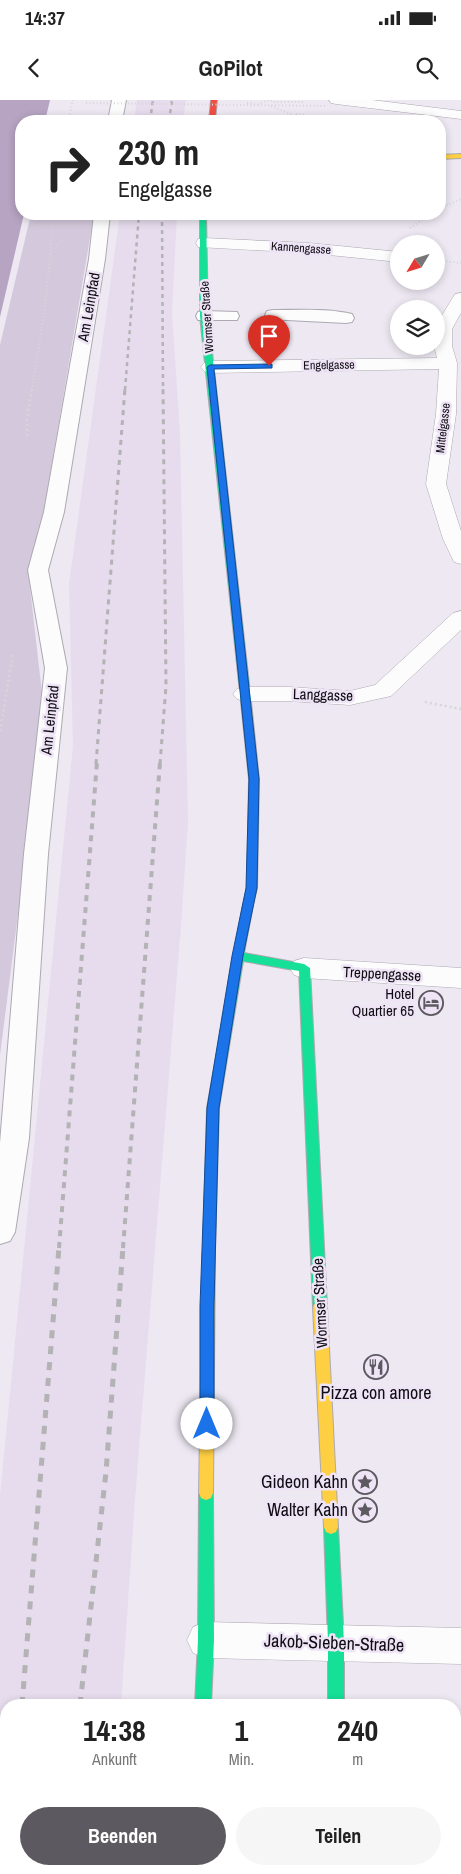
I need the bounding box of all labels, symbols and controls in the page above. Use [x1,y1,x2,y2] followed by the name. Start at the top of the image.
[25,5,65,31] text: 14:37
[198,53,263,83] text: GoPilot
[20,54,48,82] icon: back
[413,54,441,82] icon: search
[118,129,199,176] text: 230 m
[35,135,100,200] icon: right
[118,174,212,204] text: Engelgasse
[390,235,445,290] north arrow
[390,235,445,355] map controls
[270,238,332,258] street label: Kannengasse
[72,271,105,344] street label: Am Leinpfad
[197,281,217,353] street label: Wormser Straße
[390,300,445,355] button: layers
[248,315,290,366] pin
[255,322,283,350] icon: arrive
[303,357,355,373] street label: Engelgasse
[432,402,454,454] street label: Mittelgasse
[293,683,354,706] street label: Langgasse
[35,684,64,757] street label: Am Leinpfad
[342,961,422,986] street label: Treppengasse
[352,983,414,1021] place label: Hotel Quartier 65
[418,990,444,1016] hotel icon: Hotel Quartier 65
[307,1257,332,1349] street label: Wormser Straße
[363,1354,389,1380] restaurant icon: Pizza con amore
[321,1380,431,1405] place label: Pizza con amore
[180,1397,232,1449] position arrow
[261,1469,348,1494] place label: Gideon Kahn
[352,1469,378,1495] place icon: Gideon Kahn
[267,1497,348,1522] place label: Walter Kahn
[352,1497,378,1523] place icon: Walter Kahn
[263,1628,405,1657] street label: Jakob-Sieben-Straße
[83,1710,146,1750] text: 14:38
[235,1710,248,1750] text: 1
[337,1710,378,1750] text: 240
[92,1748,137,1770] text: Ankunft
[229,1748,254,1770] text: Min.
[352,1748,363,1770] text: m
[20,1807,226,1865] button: Beenden
[236,1807,441,1865] button: Teilen

